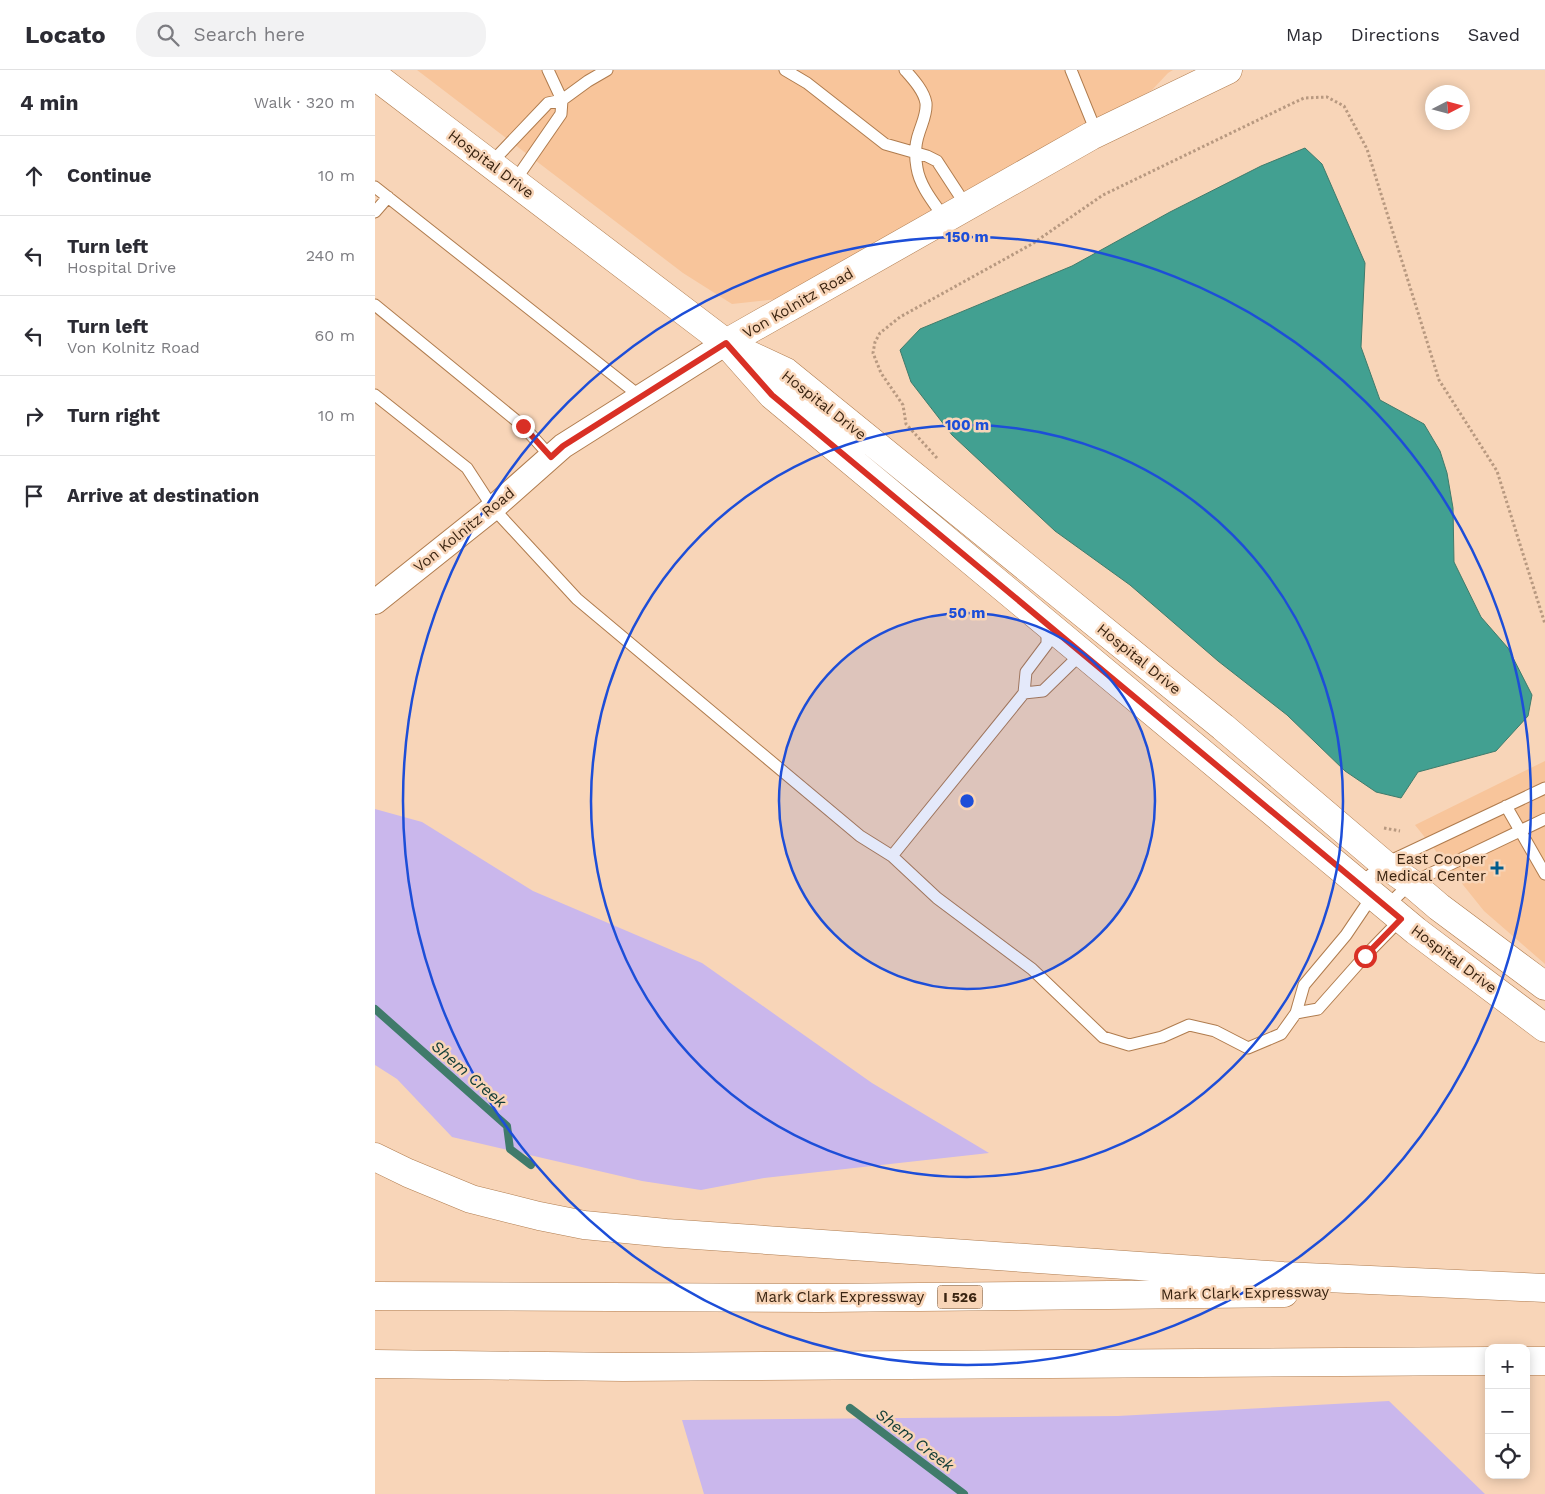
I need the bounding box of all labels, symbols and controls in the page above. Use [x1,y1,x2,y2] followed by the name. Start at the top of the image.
[136,12,486,57] search box
[25,21,106,49] text: Locato
[154,21,182,49] icon: search
[194,23,305,46] text: Search here
[1286,24,1323,45] text: Map
[1351,24,1440,45] text: Directions
[1468,24,1520,45] text: Saved
[1425,85,1470,130] north arrow
[20,90,78,115] text: 4 min
[254,93,355,112] text: Walk · 320 m
[445,126,537,202] street label: Hospital Drive
[20,162,48,190] icon: ahead
[67,164,151,187] text: Continue
[318,166,355,185] text: 10 m
[945,228,989,246] text: 150 m
[67,235,148,258] text: Turn left
[20,242,48,270] icon: left
[306,246,355,265] text: 240 m
[67,258,176,277] text: Hospital Drive
[740,264,856,342] street label: Von Kolnitz Road
[67,315,148,338] text: Turn left
[20,322,48,350] icon: left
[315,326,355,345] text: 60 m
[67,338,200,357] text: Von Kolnitz Road
[778,366,870,444] street label: Hospital Drive
[20,402,48,430] icon: right
[67,404,160,427] text: Turn right
[318,406,355,425] text: 10 m
[512,415,535,438] route end
[945,416,989,434] text: 100 m
[20,482,48,510] icon: arrive
[67,484,259,507] text: Arrive at destination
[410,484,518,576] street label: Von Kolnitz Road
[949,604,985,622] text: 50 m
[1094,620,1184,698] street label: Hospital Drive
[958,792,976,810] centre of rings
[1376,850,1486,885] place label: East Cooper Medical Center
[1490,861,1504,875] marker: East Cooper Medical Center
[1408,921,1500,997] street label: Hospital Drive
[1354,945,1377,968] route start
[428,1036,511,1112] water label: Shem Creek
[1161,1283,1330,1303] street label: Mark Clark Expressway
[937,1286,983,1308] road number: I 526
[756,1288,924,1306] street label: Mark Clark Expressway
[1485,1344,1530,1479] map controls
[1485,1344,1530,1389] button: +
[1485,1389,1530,1434] button: −
[872,1404,959,1476] water label: Shem Creek
[1485,1434,1530,1479] button: locate

